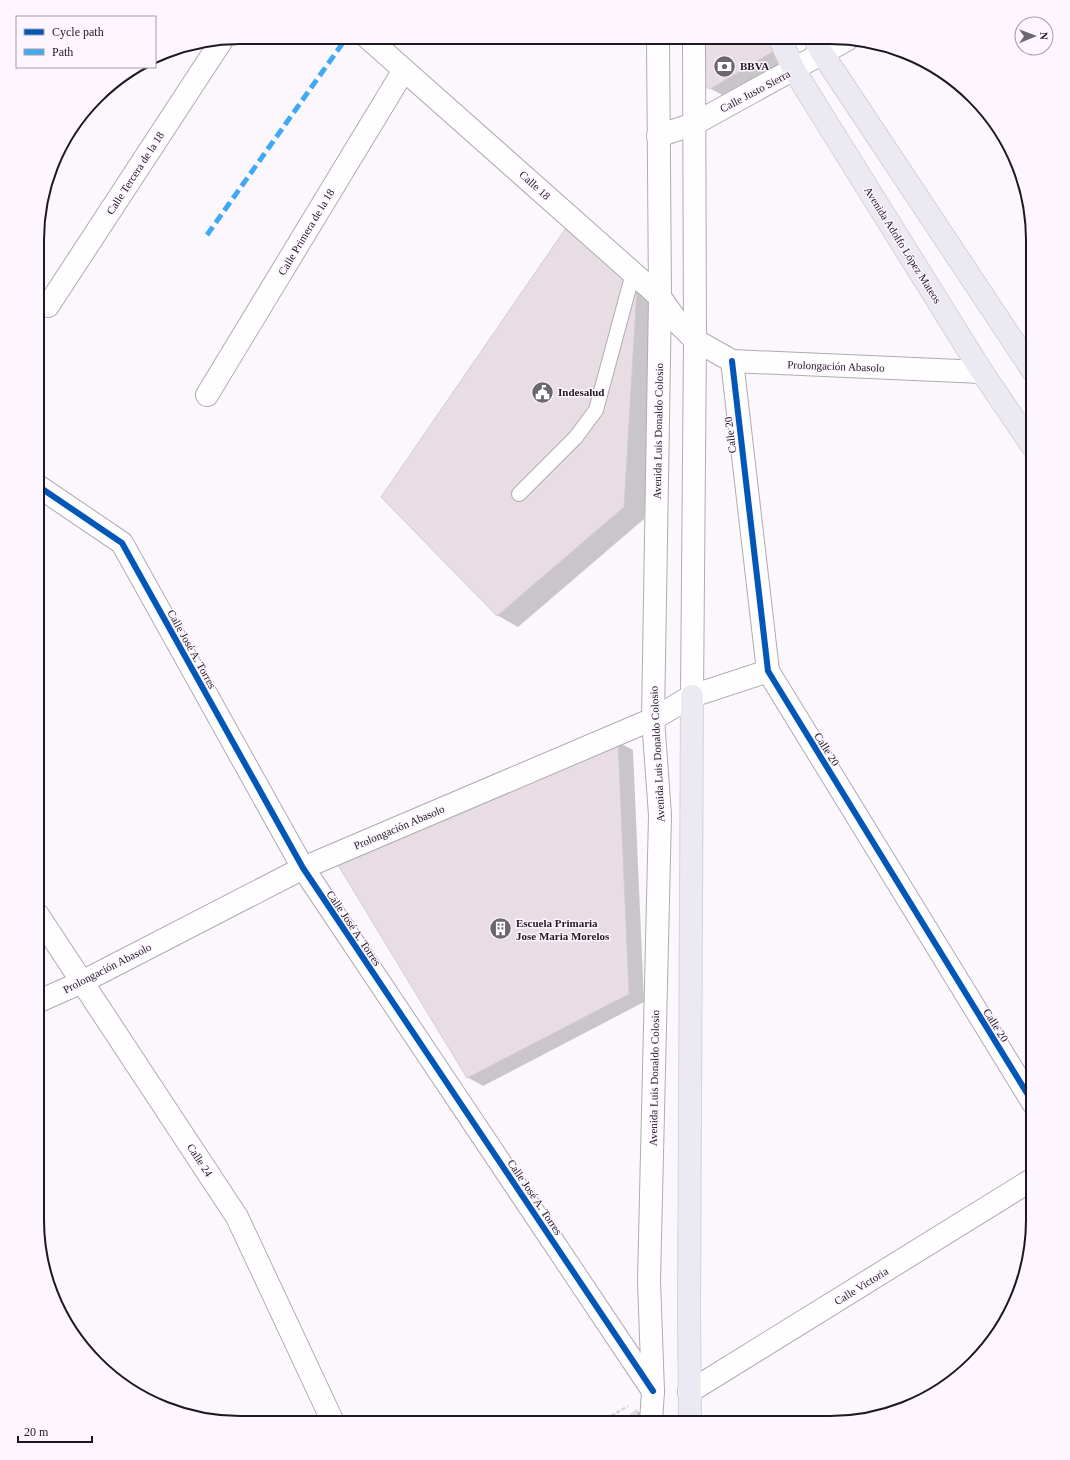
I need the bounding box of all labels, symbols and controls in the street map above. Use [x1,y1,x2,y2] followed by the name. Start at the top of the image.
[16,16,156,68] legend
[1014,16,1054,56] north arrow
[52,25,104,39] text: Cycle path
[1038,32,1050,40] text: N
[52,45,73,59] text: Path
[711,53,737,79] bank icon: BBVA
[740,60,769,72] place label: BBVA
[718,67,792,115] street label: Calle Justo Sierra
[104,129,166,217] street label: Calle Tercera de la 18
[517,168,553,202] street label: Calle 18
[862,185,944,305] street label: Avenida Adolfo López Mateos
[276,186,337,277] street label: Calle Primera de la 18
[787,358,885,374] street label: Prolongación Abasolo
[651,362,665,499] street label: Avenida Luis Donaldo Colosio
[529,379,555,405] public building icon: Indesalud
[558,386,604,398] place label: Indesalud
[722,415,738,454] street label: Calle 20
[165,607,219,691] street label: Calle José A. Torres
[647,685,667,822] street label: Avenida Luis Donaldo Colosio
[812,730,842,768] street label: Calle 20
[352,802,447,852] street label: Prolongación Abasolo
[324,888,384,968] street label: Calle José A. Torres
[488,916,514,942] building icon: Escuela Primaria Jose Maria Morelos
[516,917,610,942] place label: Escuela Primaria Jose Maria Morelos
[61,940,154,995] street label: Prolongación Abasolo
[981,1006,1011,1044] street label: Calle 20
[647,1009,661,1146] street label: Avenida Luis Donaldo Colosio
[185,1141,215,1179] street label: Calle 24
[505,1157,565,1237] street label: Calle José A. Torres
[832,1265,890,1307] street label: Calle Victoria
[18,1418,92,1444] scale bar
[24,1425,49,1439] text: 20 m

